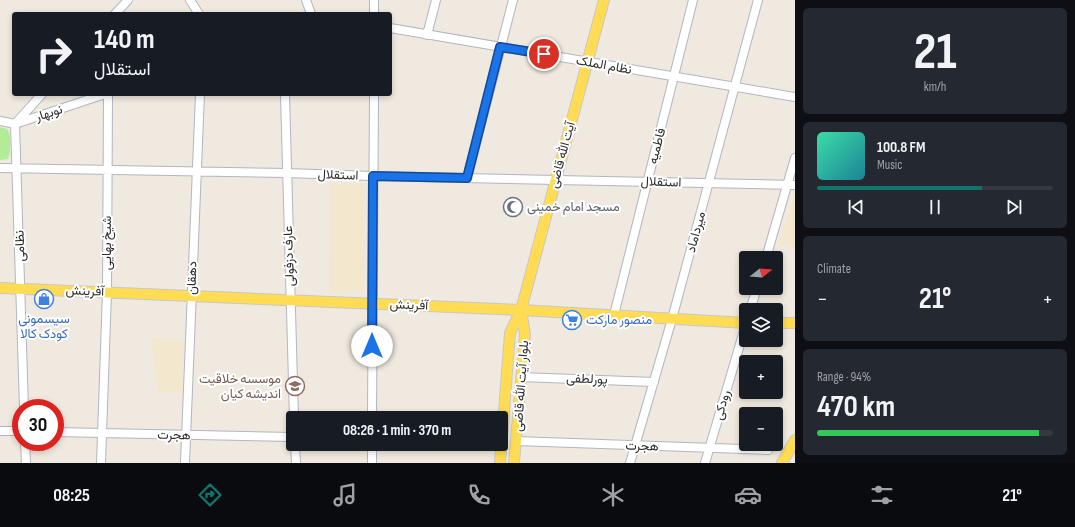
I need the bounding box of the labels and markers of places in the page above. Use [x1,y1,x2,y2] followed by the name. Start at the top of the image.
[527,37,561,71] pin
[502,196,524,218] mosque icon: مسجد امام خمینی
[527,199,620,215] place label: مسجد امام خمینی
[33,288,55,310] shop icon: سیسمونی کودک کالا
[561,309,583,331] supermarket icon: منصور مارکت
[18,311,70,342] place label: سیسمونی کودک کالا
[586,312,652,328] place label: منصور مارکت
[199,371,281,402] place label: موسسه خلاقیت اندیشه کیان
[284,375,306,397] school or university icon: موسسه خلاقیت اندیشه کیان

